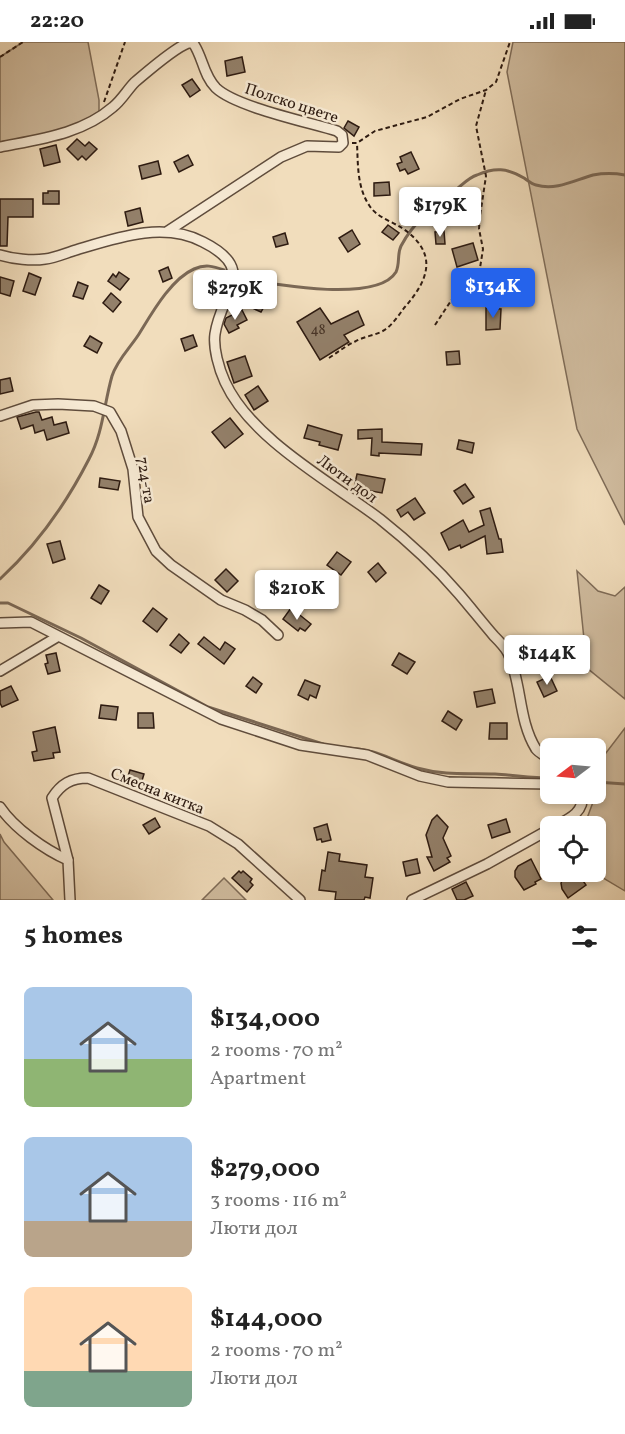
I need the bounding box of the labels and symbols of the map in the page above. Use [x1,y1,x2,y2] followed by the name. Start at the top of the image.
[242,78,341,129] street label: Полско цвете
[398,187,482,238] pin: $179K
[451,268,535,319] pin: $134K
[193,270,277,321] pin: $279K
[310,321,326,340] house number: 48
[312,450,382,509] street label: Люти дол
[131,455,160,505] street label: 724-та
[255,570,339,621] pin: $210K
[505,635,589,686] pin: $144K
[540,738,606,804] north arrow
[107,763,208,821] street label: Смесна китка

